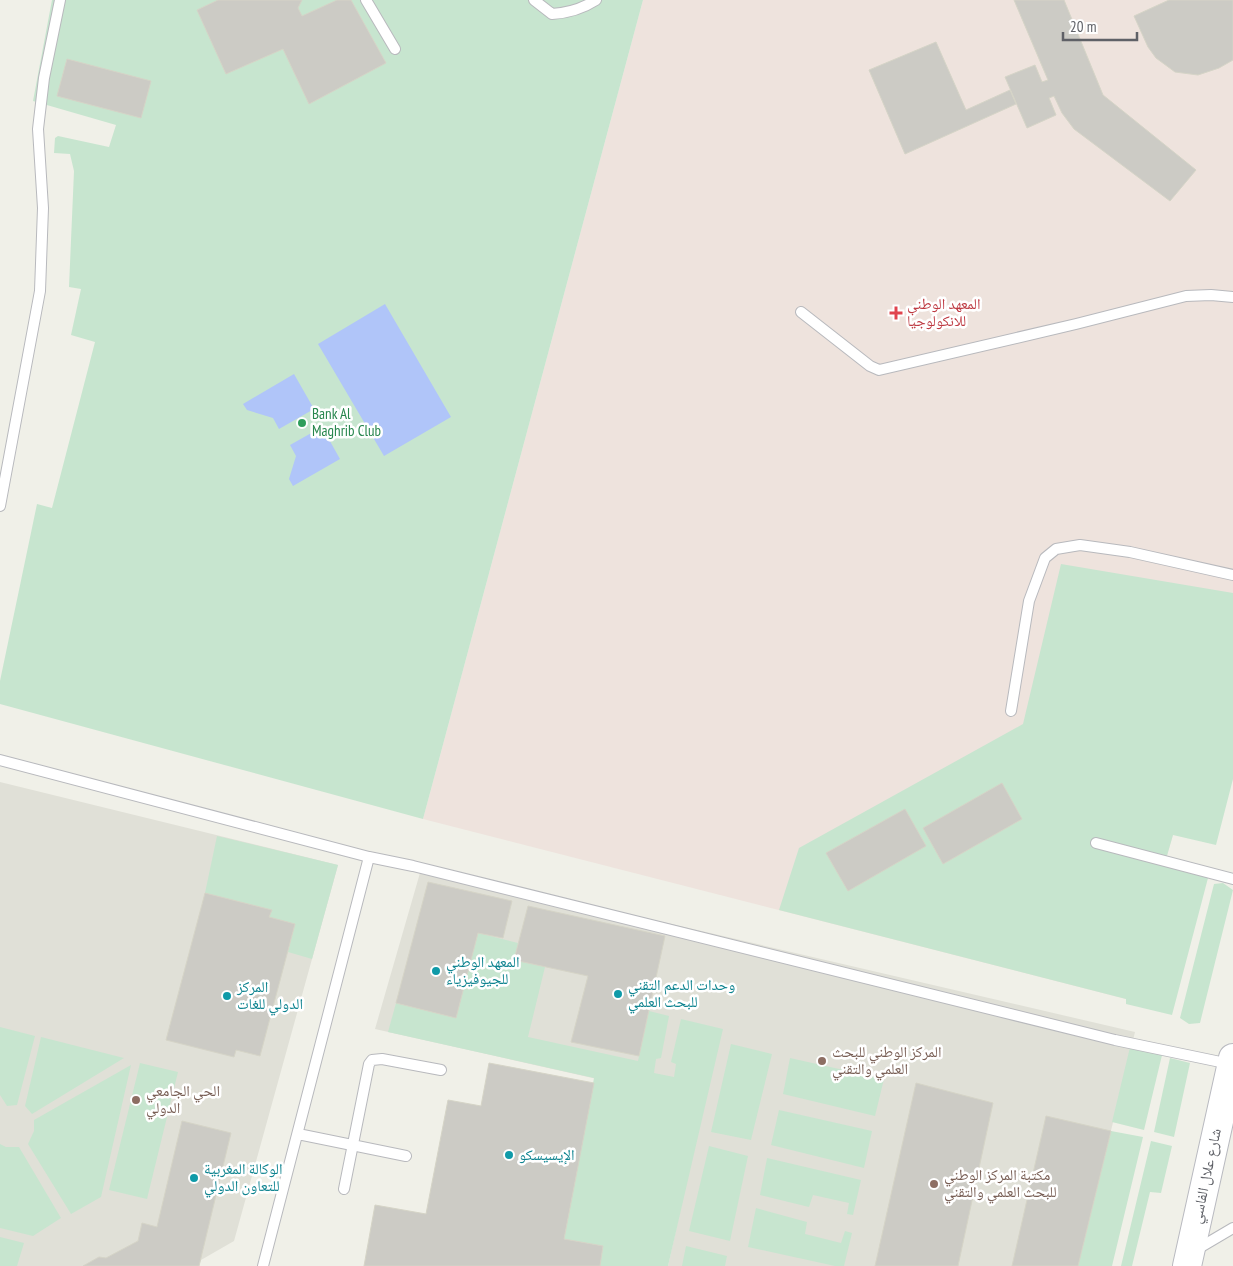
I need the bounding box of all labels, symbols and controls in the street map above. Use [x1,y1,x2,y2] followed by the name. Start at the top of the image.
[1063,10,1137,42] scale bar
[1070,17,1096,36] text: 20 m
[907,294,981,330] place label: المعهد الوطني للانكولوجيا
[889,306,903,320] marker: المعهد الوطني للانكولوجيا
[312,404,381,440] place label: Bank Al Maghrib Club
[296,417,308,429] marker: Bank Al Maghrib Club
[446,952,520,988] place label: المعهد الوطني للجيوفيزياء
[430,965,442,977] marker: المعهد الوطني للجيوفيزياء
[628,975,735,1014] place label: وحدات الدعم التقني للبحث العلمي
[236,977,303,1016] place label: المركز الدولي للغات
[612,988,624,1000] marker: وحدات الدعم التقني للبحث العلمي
[221,990,233,1002] marker: المركز الدولي للغات
[832,1042,942,1081] place label: المركز الوطني للبحث العلمي والتقني
[816,1055,828,1067] marker: المركز الوطني للبحث العلمي والتقني
[146,1081,220,1120] place label: الحي الجامعي الدولي
[130,1094,142,1106] marker: الحي الجامعي الدولي
[1186,1126,1228,1226] street label: شارع علال الفاسي
[519,1145,575,1165] place label: اﻹيسيسكو
[503,1149,515,1161] marker: اﻹيسيسكو
[204,1159,282,1198] place label: الوكالة المغربية للتعاون الدولي
[944,1165,1057,1204] place label: مكتبة المركز الوطني للبحث العلمي والتقني
[188,1172,200,1184] marker: الوكالة المغربية للتعاون الدولي
[928,1178,940,1190] marker: مكتبة المركز الوطني للبحث العلمي والتقني

